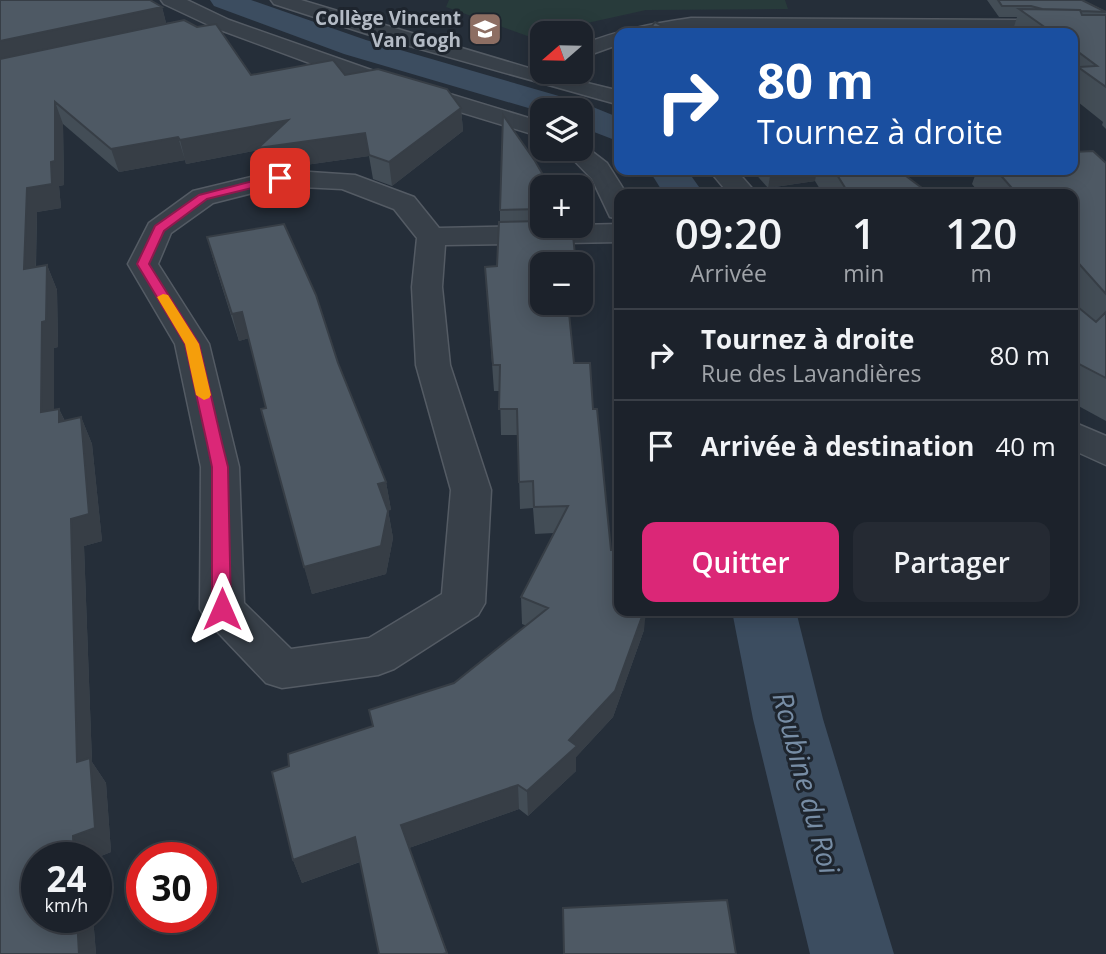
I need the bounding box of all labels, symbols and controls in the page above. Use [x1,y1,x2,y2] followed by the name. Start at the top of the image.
[315,5,461,53] place label: Collège Vincent Van Gogh
[466,10,504,48] school or university icon: Collège Vincent Van Gogh
[530,21,593,84] north arrow
[530,21,593,315] map controls
[757,47,874,113] text: 80 m
[642,56,733,147] icon: right
[530,98,593,161] button: layers
[757,110,1003,153] text: Tournez à droite
[250,148,310,208] pin
[261,159,299,197] icon: arrive
[530,175,593,238] button: +
[675,204,782,261] text: 09:20
[852,204,876,261] text: 1
[945,204,1017,261] text: 120
[530,252,593,315] button: −
[690,257,767,289] text: Arrivée
[843,257,884,289] text: min
[971,257,992,289] text: m
[701,321,914,357] text: Tournez à droite
[642,336,680,374] icon: right
[989,337,1050,373] text: 80 m
[701,357,921,389] text: Rue des Lavandières
[642,427,680,465] icon: arrive
[701,428,974,464] text: Arrivée à destination
[995,428,1056,464] text: 40 m
[642,522,839,602] button: Quitter
[853,522,1050,602] button: Partager
[185,572,259,646] position arrow
[764,688,850,879] water label: Roubine du Roi
[126,842,217,933] speed limit sign: 30
[46,855,87,902] text: 24
[45,893,88,917] text: km/h

